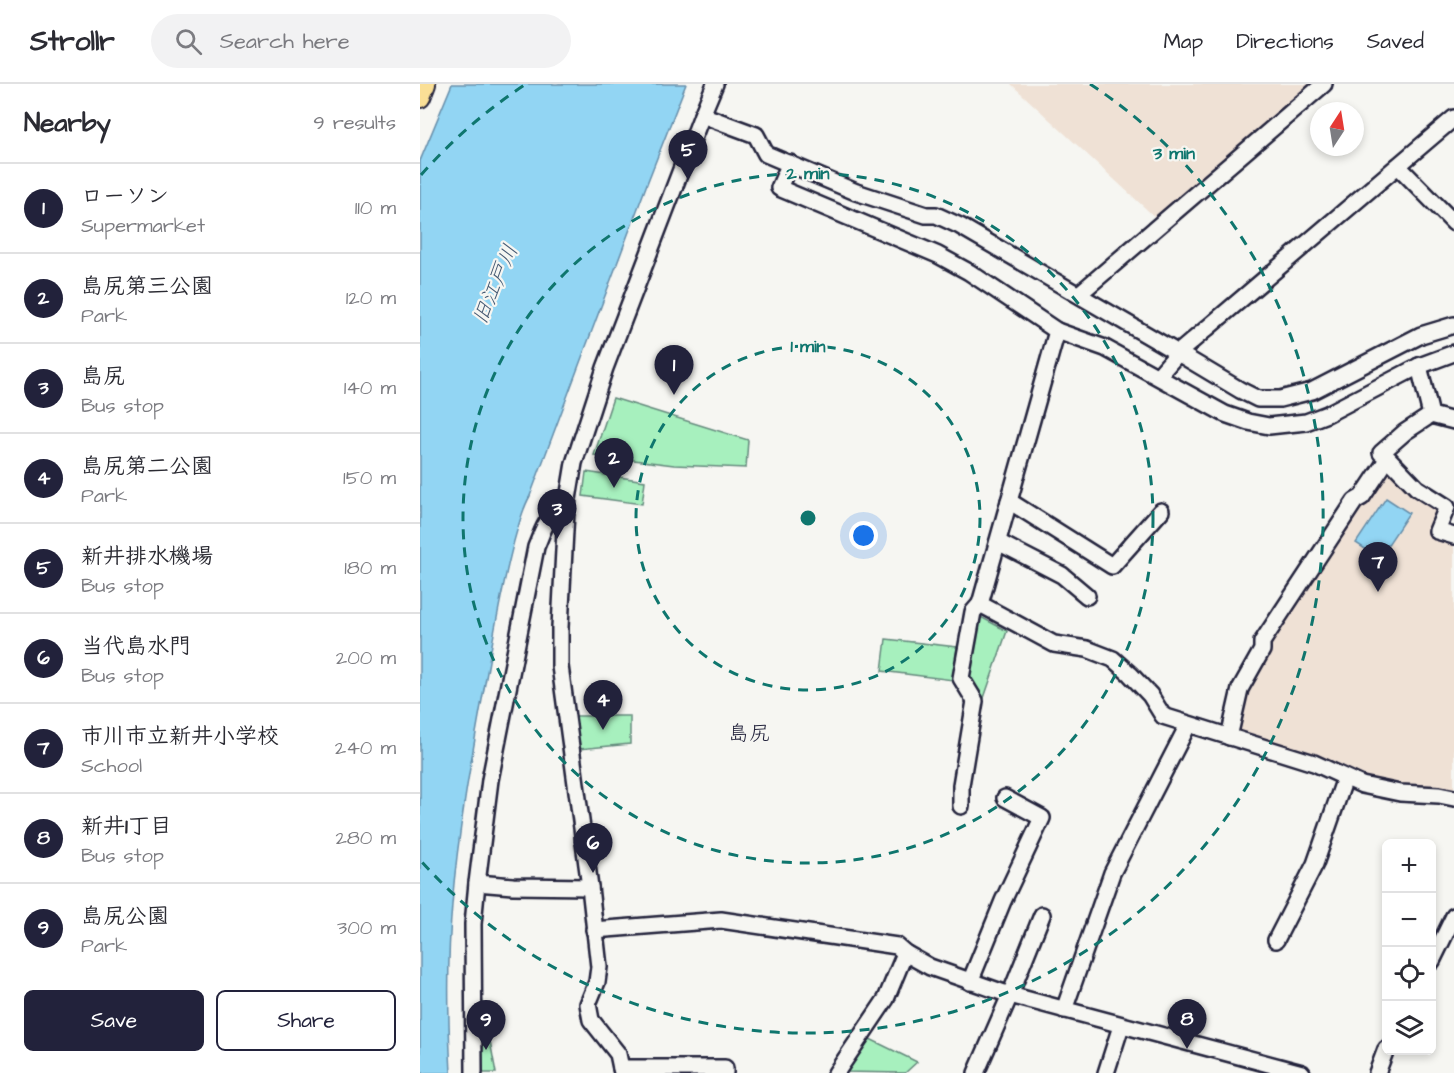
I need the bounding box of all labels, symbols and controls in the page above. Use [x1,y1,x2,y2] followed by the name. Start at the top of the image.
[151,14,571,68] search box
[30,22,115,61] text: Strollr
[172,25,205,58] icon: search
[220,26,350,57] text: Search here
[1163,27,1203,56] text: Map
[1236,27,1334,56] text: Directions
[1367,27,1424,56] text: Saved
[1310,102,1364,156] north arrow
[24,105,111,141] text: Nearby
[313,109,396,137] text: 9 results
[668,130,708,180] pin: 5
[1152,141,1195,166] text: 3 min
[785,161,830,186] text: 2 min
[81,181,169,212] text: ローソン
[42,194,45,222] text: 1
[355,194,396,222] text: 110 m
[81,212,205,240] text: Supermarket
[466,240,525,329] water label: 旧江戸川
[81,271,213,302] text: 島尻第三公園
[38,284,49,312] text: 2
[346,284,396,312] text: 120 m
[81,302,127,330] text: Park
[790,334,826,359] text: 1 min
[654,346,694,395] pin: 1
[81,361,125,392] text: 島尻
[38,374,49,402] text: 3
[344,374,396,402] text: 140 m
[81,392,164,420] text: Bus stop
[594,438,634,488] pin: 2
[81,451,213,482] text: 島尻第二公園
[37,464,50,492] text: 4
[343,464,396,492] text: 150 m
[81,482,127,510] text: Park
[538,490,576,539] pin: 3
[798,508,818,528] centre of rings
[849,521,878,550] your location
[81,541,213,572] text: 新井排水機場
[1358,542,1398,592] pin: 7
[36,554,51,582] text: 5
[344,554,396,582] text: 180 m
[81,572,164,600] text: Bus stop
[81,631,191,662] text: 当代島水門
[37,644,50,672] text: 6
[336,644,396,672] text: 200 m
[81,662,164,690] text: Bus stop
[584,680,622,730] pin: 4
[728,719,770,748] district label: 島尻
[81,721,279,752] text: 市川市立新井小学校
[37,734,50,762] text: 7
[335,734,396,762] text: 240 m
[81,752,142,780] text: School
[81,811,172,842] text: 新井1丁目
[37,824,50,852] text: 8
[335,824,396,852] text: 280 m
[574,824,612,873] pin: 6
[1382,839,1436,1055] map controls
[1382,839,1436,893] button: +
[81,842,164,870] text: Bus stop
[1382,893,1436,947] button: −
[81,901,169,932] text: 島尻公園
[38,914,49,942] text: 9
[337,914,396,942] text: 300 m
[81,932,127,960] text: Park
[1382,947,1436,1001] button: locate
[24,990,204,1051] button: Save
[216,990,396,1051] button: Share
[466,1000,506,1050] pin: 9
[1168,1000,1206,1049] pin: 8
[1382,1001,1436,1055] button: layers

